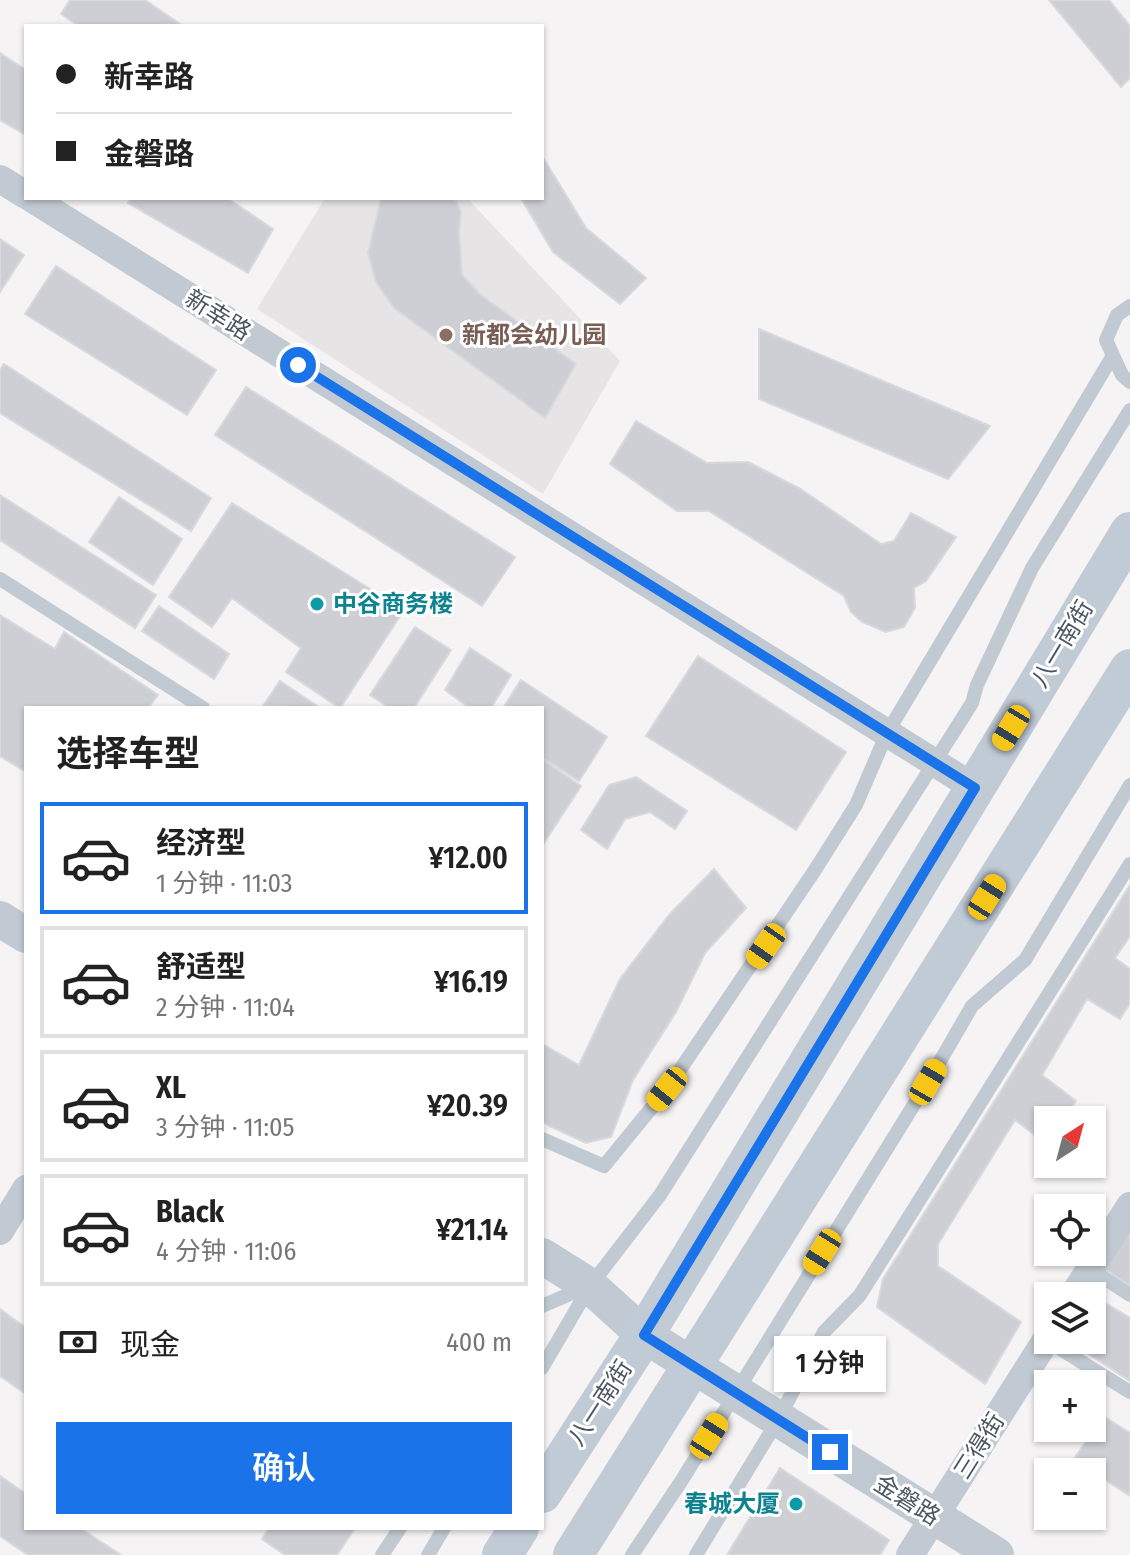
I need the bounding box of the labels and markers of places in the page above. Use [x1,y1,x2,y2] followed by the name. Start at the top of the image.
[462,321,606,349] place label: 新都会幼儿园
[437,326,455,344] marker: 新都会幼儿园
[333,590,453,618] place label: 中谷商务楼
[308,595,326,613] marker: 中谷商务楼
[684,1490,780,1518] place label: 春城大厦
[787,1495,805,1513] marker: 春城大厦

